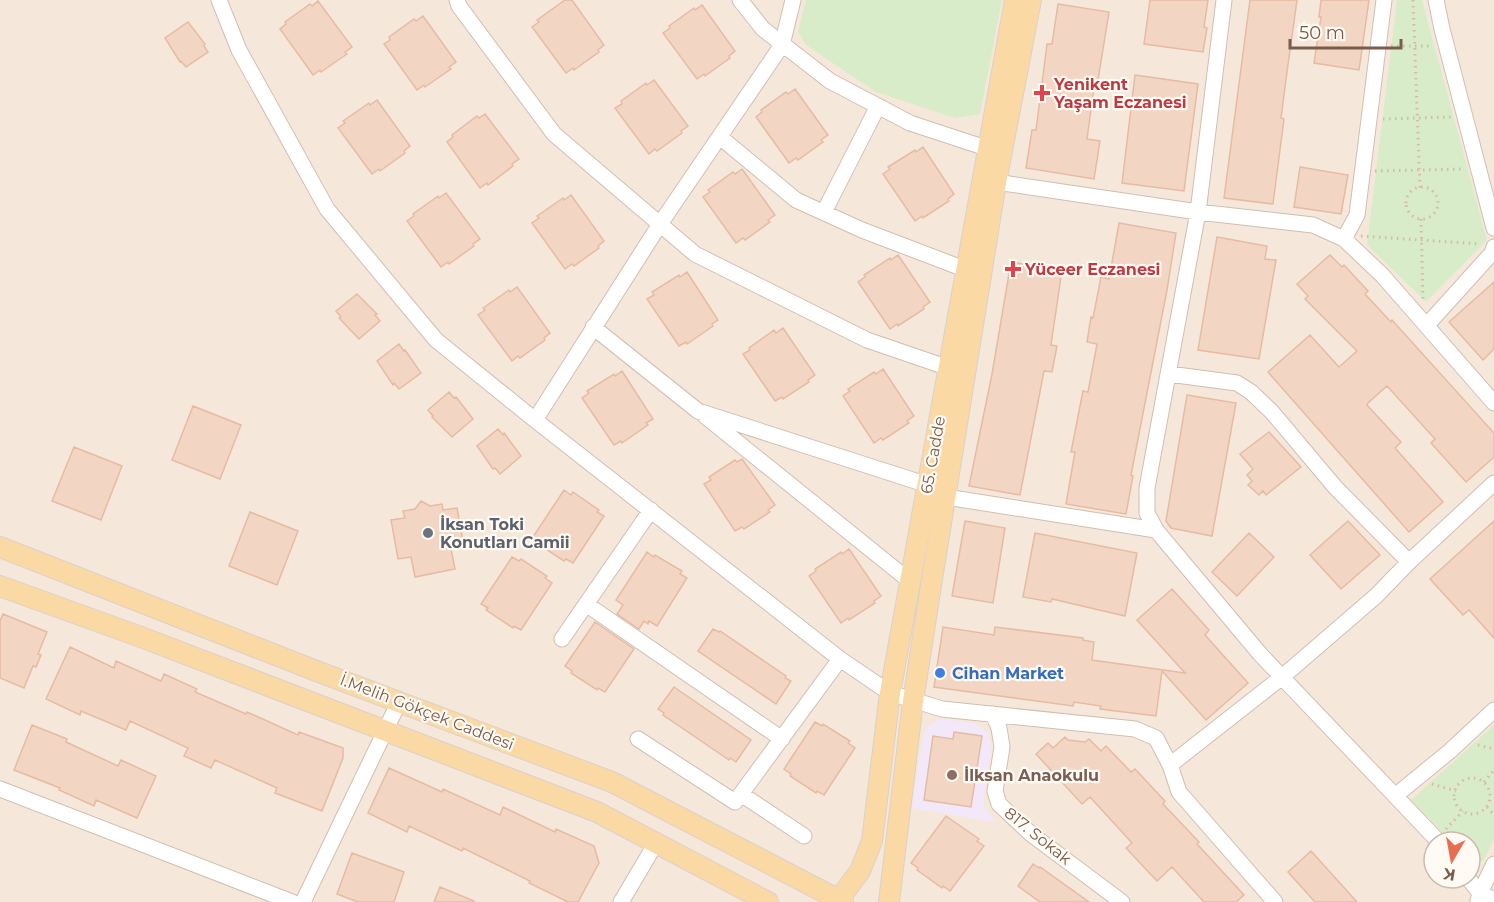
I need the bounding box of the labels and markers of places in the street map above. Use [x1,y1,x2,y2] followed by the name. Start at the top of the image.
[1053,75,1187,113] place label: Yenikent Yaşam Eczanesi
[1035,86,1049,100] marker: Yenikent Yaşam Eczanesi
[1024,260,1160,279] place label: Yüceer Eczanesi
[1006,262,1020,276] marker: Yüceer Eczanesi
[440,515,570,552] place label: İksan Toki Konutları Camii
[421,526,435,540] marker: İksan Toki Konutları Camii
[952,664,1064,683] place label: Cihan Market
[933,666,947,680] marker: Cihan Market
[964,766,1099,785] place label: İlksan Anaokulu
[945,768,959,782] marker: İlksan Anaokulu

